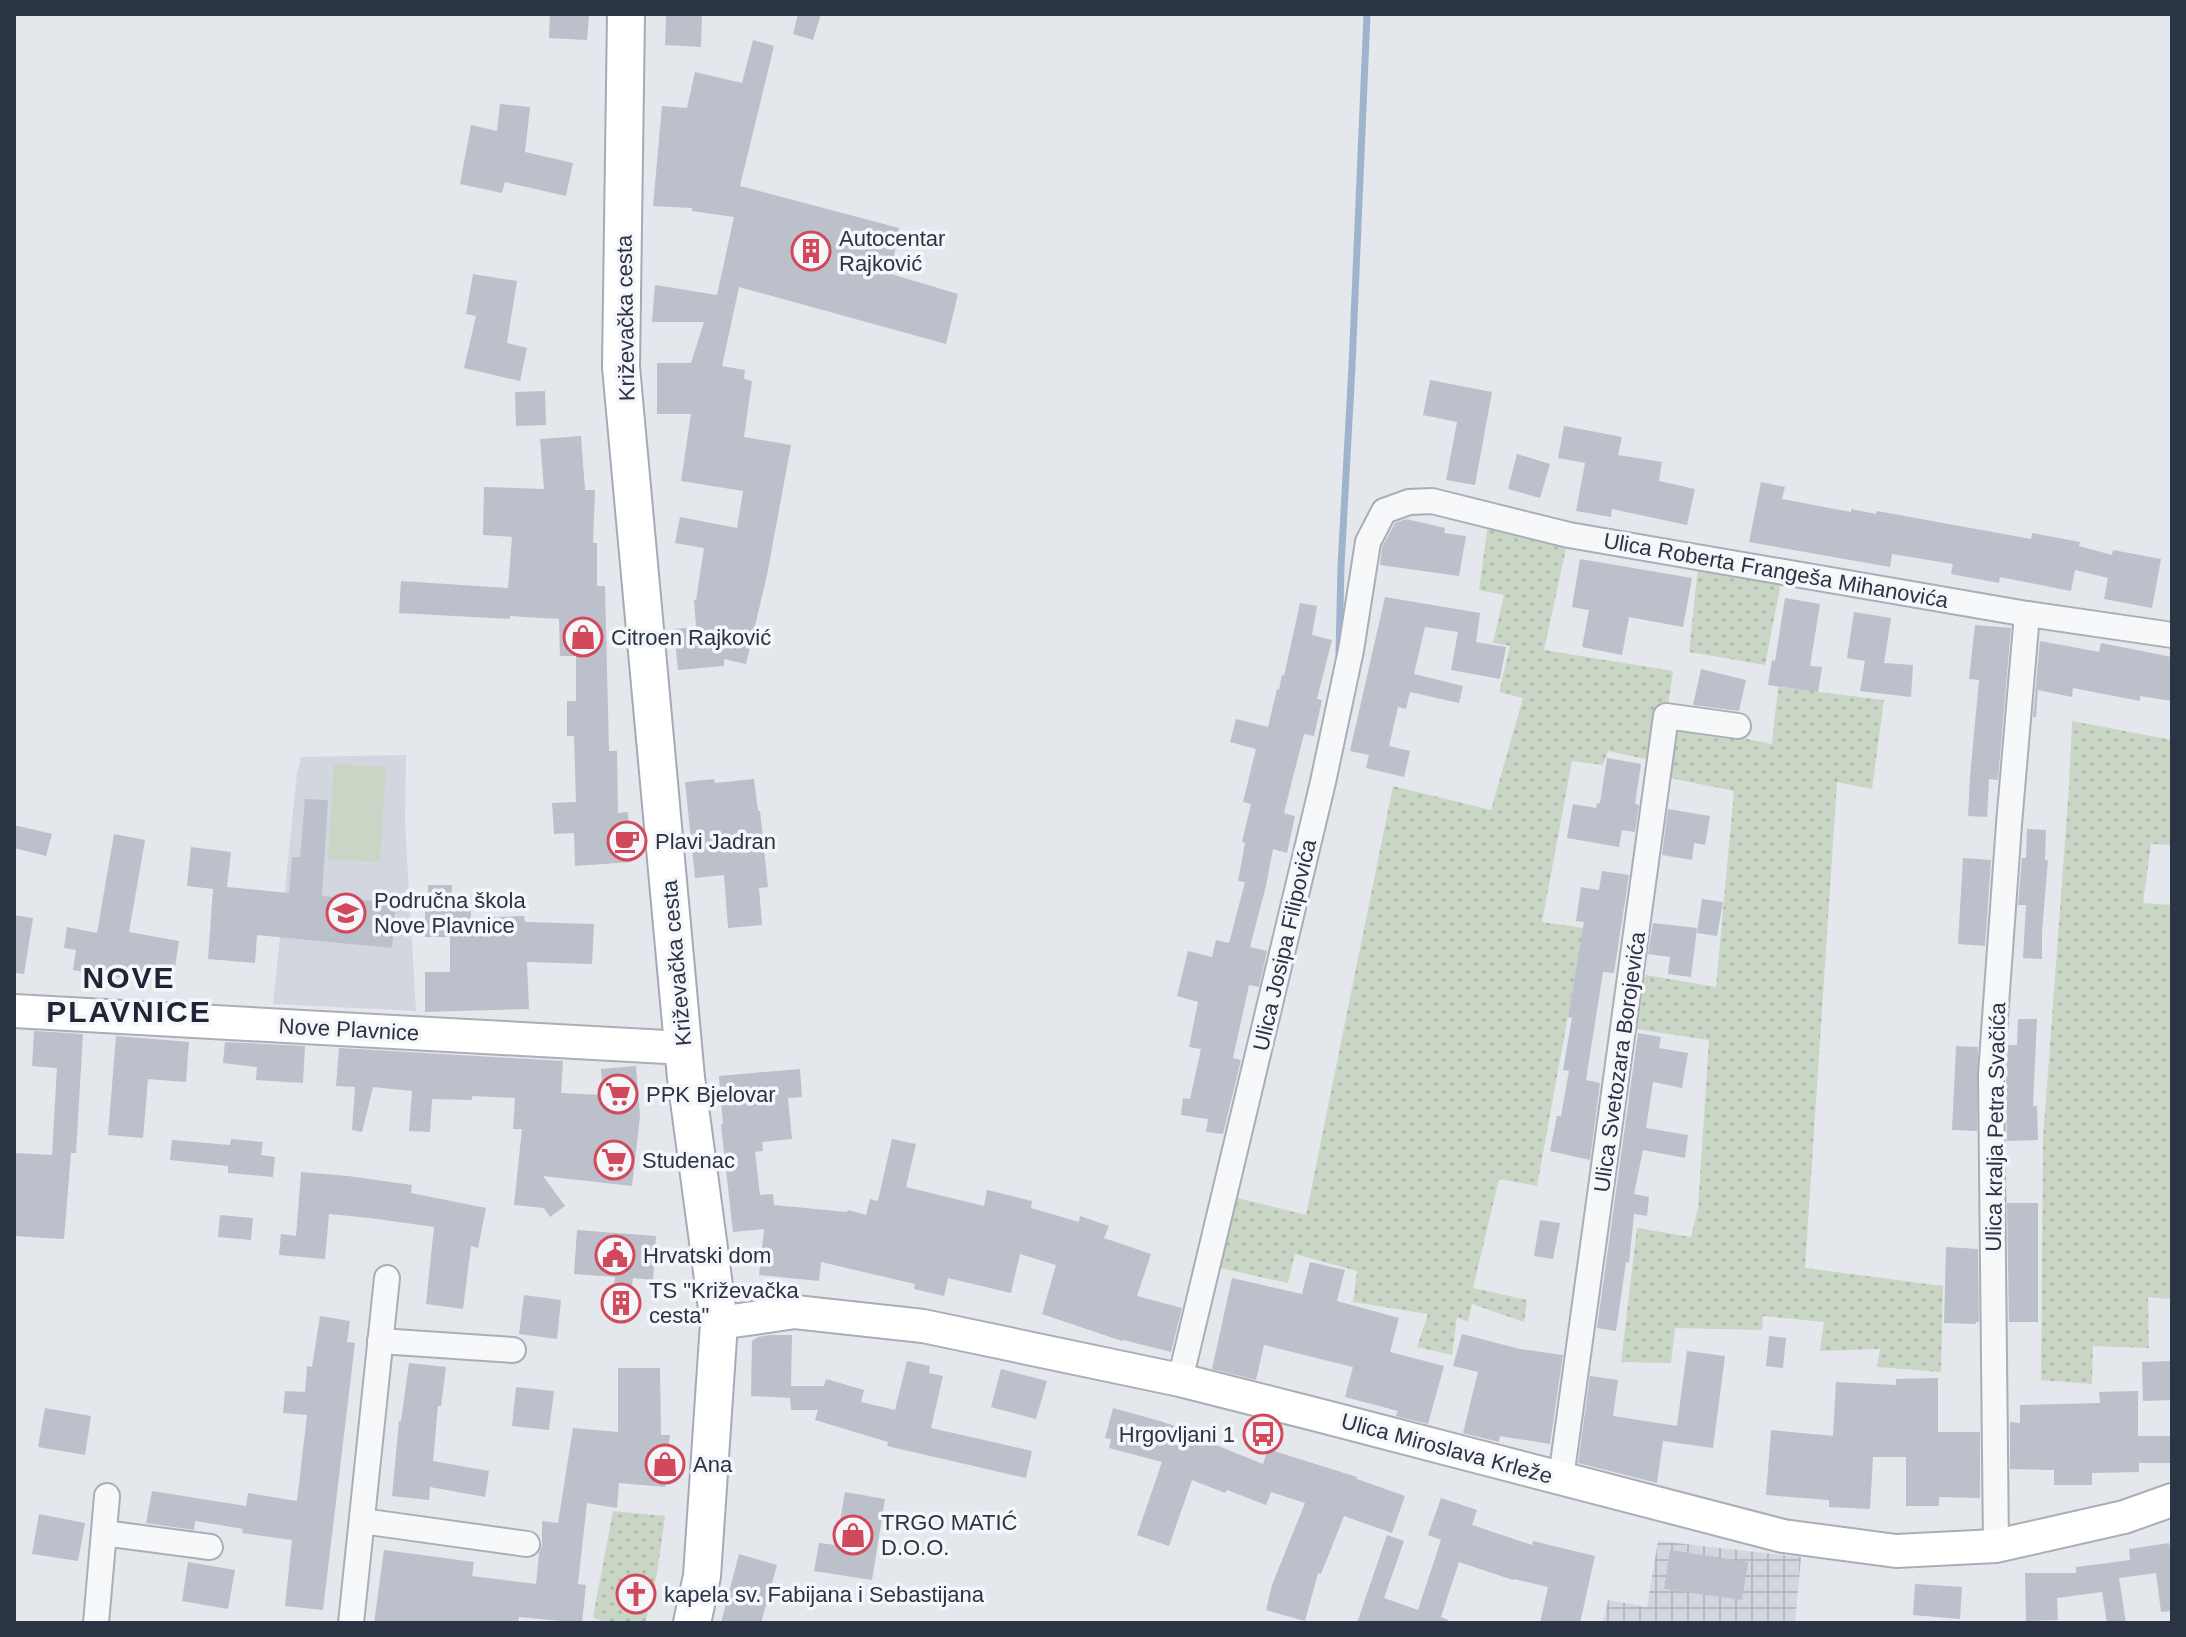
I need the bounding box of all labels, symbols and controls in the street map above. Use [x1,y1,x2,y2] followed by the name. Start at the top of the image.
[839,226,945,276] place label: Autocentar Rajković
[790,230,832,272] building icon: Autocentar Rajković
[612,234,639,401] street label: Križevačka cesta
[1602,528,1951,613] street label: Ulica Roberta Frangeša Mihanovića
[562,616,604,658] shop icon: Citroen Rajković
[611,625,771,650] place label: Citroen Rajković
[606,820,648,862] cafe icon: Plavi Jadran
[655,829,776,854] place label: Plavi Jadran
[1248,836,1321,1053] street label: Ulica Josipa Filipovića
[657,878,696,1047] street label: Križevačka cesta
[374,888,526,938] place label: Područna škola Nove Plavnice
[325,892,367,934] school or university icon: Područna škola Nove Plavnice
[1589,929,1650,1194] street label: Ulica Svetozara Borojevića
[46,961,212,1028] district label: NOVE PLAVNICE
[1981,1001,2010,1252] street label: Ulica kralja Petra Svačića
[278,1013,420,1046] street label: Nove Plavnice
[597,1073,639,1115] supermarket icon: PPK Bjelovar
[646,1082,776,1107] place label: PPK Bjelovar
[593,1139,635,1181] supermarket icon: Studenac
[642,1148,735,1173] place label: Studenac
[594,1234,636,1276] public building icon: Hrvatski dom
[643,1243,771,1268] place label: Hrvatski dom
[649,1278,799,1328] place label: TS "Križevačka cesta"
[600,1282,642,1324] building icon: TS "Križevačka cesta"
[1339,1408,1555,1489] street label: Ulica Miroslava Krleže
[1242,1413,1284,1455] bus stop icon: Hrgovljani 1
[1119,1422,1235,1447] place label: Hrgovljani 1
[644,1443,686,1485] shop icon: Ana
[693,1452,733,1477] place label: Ana
[881,1510,1018,1560] place label: TRGO MATIĆ D.O.O.
[832,1514,874,1556] shop icon: TRGO MATIĆ D.O.O.
[615,1573,657,1615] church icon: kapela sv. Fabijana i Sebastijana
[664,1582,985,1607] place label: kapela sv. Fabijana i Sebastijana

